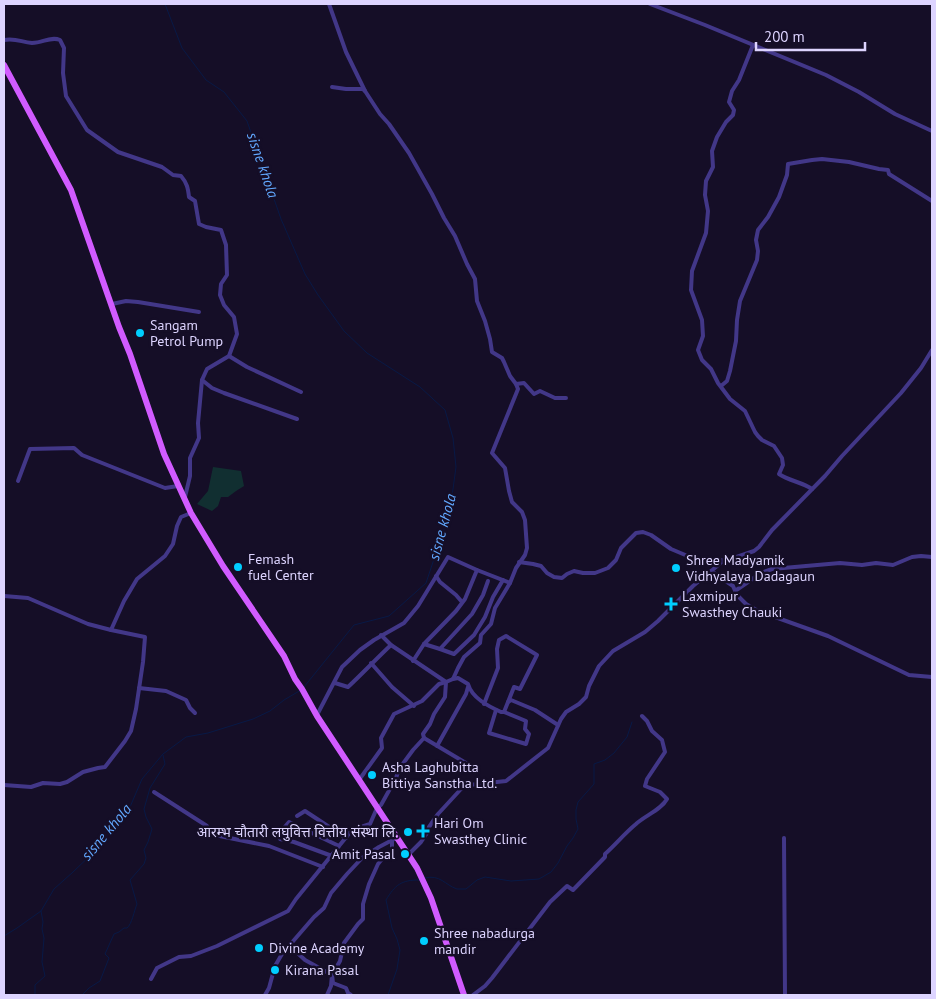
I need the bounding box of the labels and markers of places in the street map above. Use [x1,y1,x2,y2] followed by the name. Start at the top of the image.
[150,316,223,350] place label: Sangam Petrol Pump
[134,327,146,339] marker: Sangam Petrol Pump
[248,550,314,584] place label: Femash fuel Center
[685,551,815,585] place label: Shree Madyamik Vidhyalaya Dadagaun
[232,561,244,573] marker: Femash fuel Center
[670,562,682,574] marker: Shree Madyamik Vidhyalaya Dadagaun
[682,587,782,621] place label: Laxmipur Swasthey Chauki
[664,597,678,611] marker: Laxmipur Swasthey Chauki
[382,758,497,792] place label: Asha Laghubitta Bittiya Sanstha Ltd.
[366,769,378,781] marker: Asha Laghubitta Bittiya Sanstha Ltd.
[434,814,527,848] place label: Hari Om Swasthey Clinic
[197,823,398,842] place label: आरम्भ चौतारी लघुवित्त वित्तीय संस्था लि.
[416,824,430,838] marker: Hari Om Swasthey Clinic
[402,826,414,838] marker: आरम्भ चौतारी लघुवित्त वित्तीय संस्था लि.
[332,845,395,863] place label: Amit Pasal
[399,848,411,860] marker: Amit Pasal
[434,924,535,958] place label: Shree nabadurga mandir
[418,935,430,947] marker: Shree nabadurga mandir
[269,939,365,957] place label: Divine Academy
[253,942,265,954] marker: Divine Academy
[285,961,359,979] place label: Kirana Pasal
[269,964,281,976] marker: Kirana Pasal

